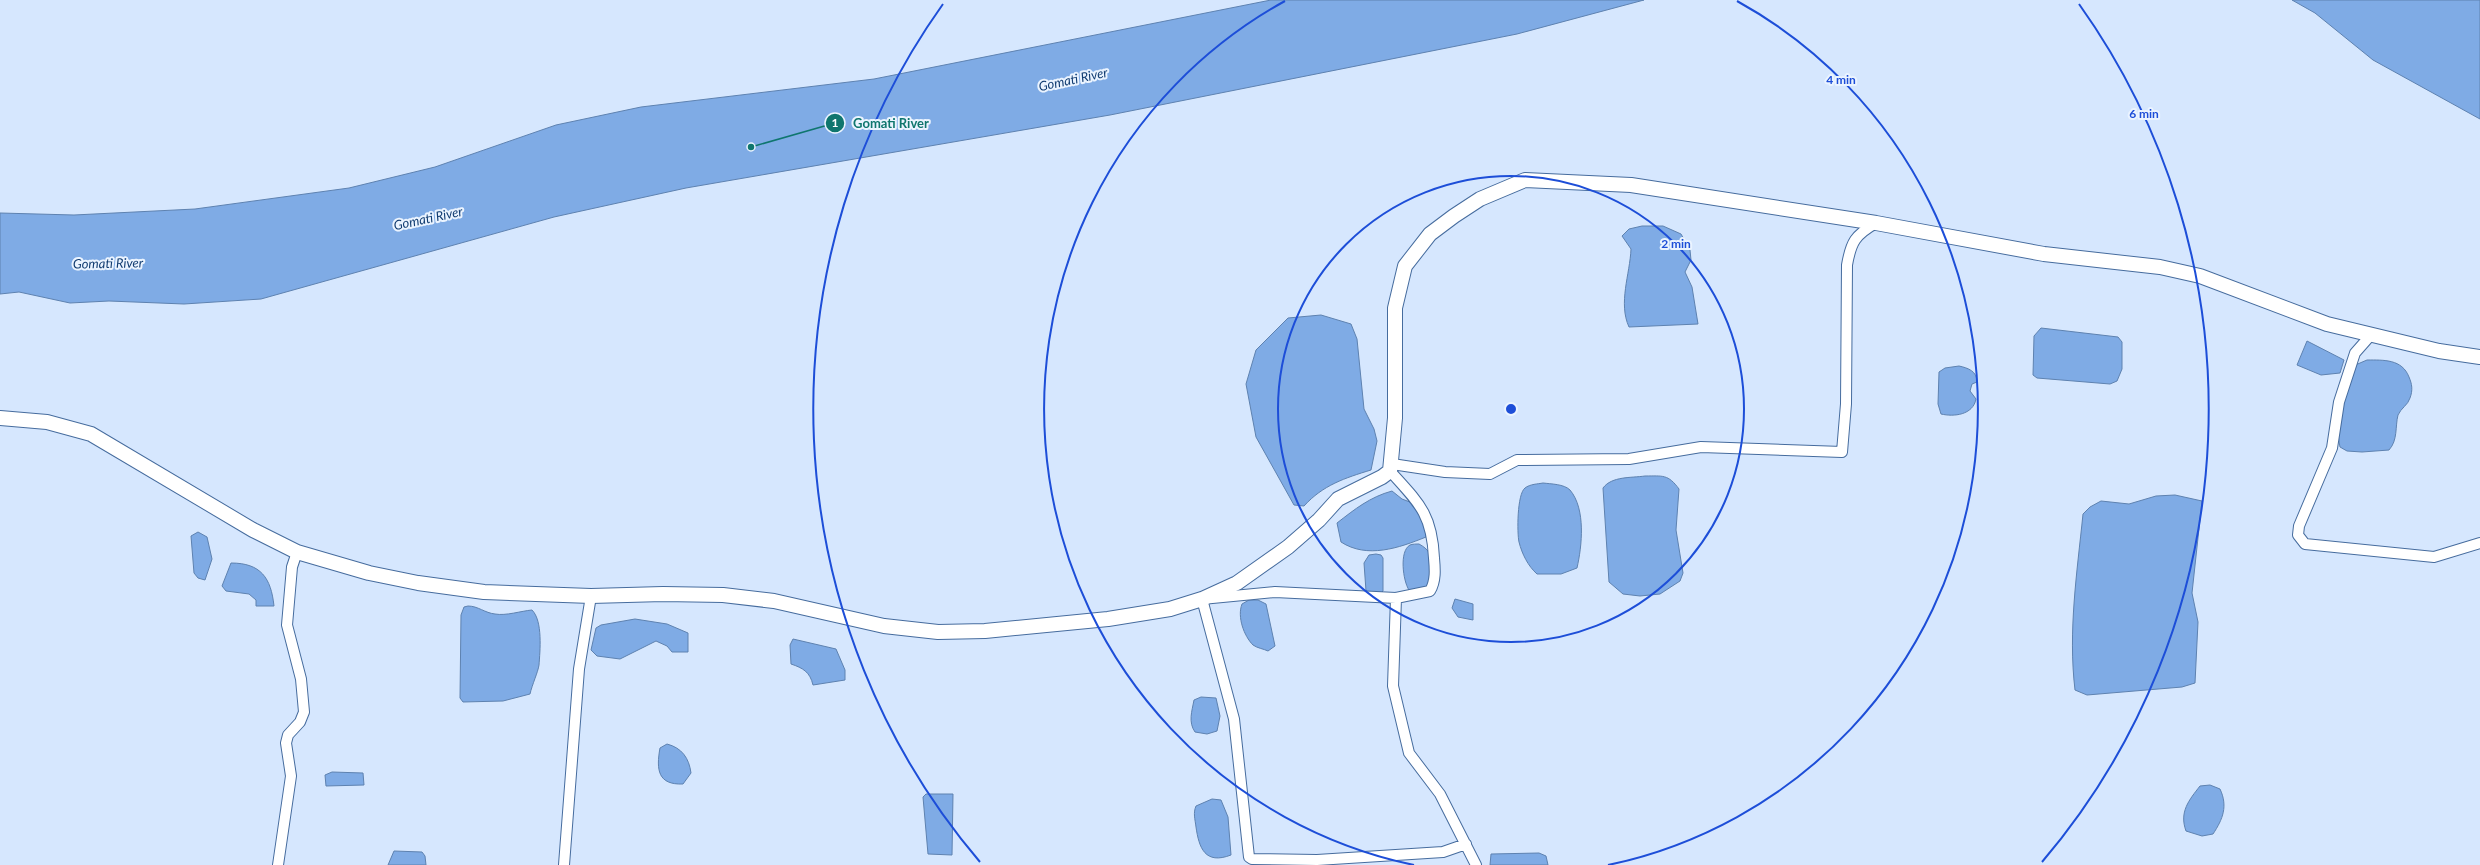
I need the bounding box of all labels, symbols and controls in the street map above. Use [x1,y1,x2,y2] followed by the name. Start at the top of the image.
[1037,64,1109,94] water label: Gomati River
[1826,72,1856,87] text: 4 min
[2129,106,2159,121] text: 6 min
[825,111,937,136] callout: Gomati River
[832,115,839,130] text: 1
[853,115,929,131] text: Gomati River
[392,203,464,233] water label: Gomati River
[1661,236,1691,251] text: 2 min
[73,254,144,272] water label: Gomati River
[1504,402,1518,416] centre of rings

